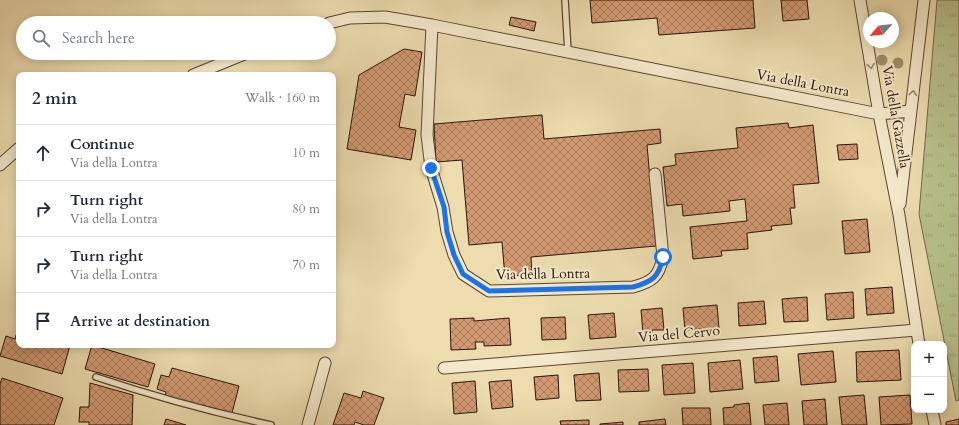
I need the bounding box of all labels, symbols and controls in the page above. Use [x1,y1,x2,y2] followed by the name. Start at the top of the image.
[863,12,899,48] north arrow
[16,16,336,60] search box
[30,27,52,49] icon: search
[62,28,135,48] text: Search here
[866,63,875,69] one-way arrow
[878,64,914,170] street label: Via della Gazzella
[755,65,851,101] street label: Via della Lontra
[32,87,77,110] text: 2 min
[245,89,320,107] text: Walk · 160 m
[908,90,917,96] one-way arrow
[70,134,135,154] text: Continue
[32,142,54,164] icon: ahead
[292,144,320,162] text: 10 m
[70,154,158,172] text: Via della Lontra
[422,159,440,177] route end
[70,190,143,210] text: Turn right
[32,198,54,220] icon: right
[292,200,320,218] text: 80 m
[70,210,158,228] text: Via della Lontra
[70,246,143,266] text: Turn right
[654,248,672,266] route start
[32,254,54,276] icon: right
[292,256,320,274] text: 70 m
[496,264,590,284] street label: Via della Lontra
[70,266,158,284] text: Via della Lontra
[32,310,54,332] icon: arrive
[70,311,210,331] text: Arrive at destination
[637,321,721,347] street label: Via del Cervo
[911,341,947,413] map controls
[911,341,947,377] button: +
[911,377,947,413] button: −

